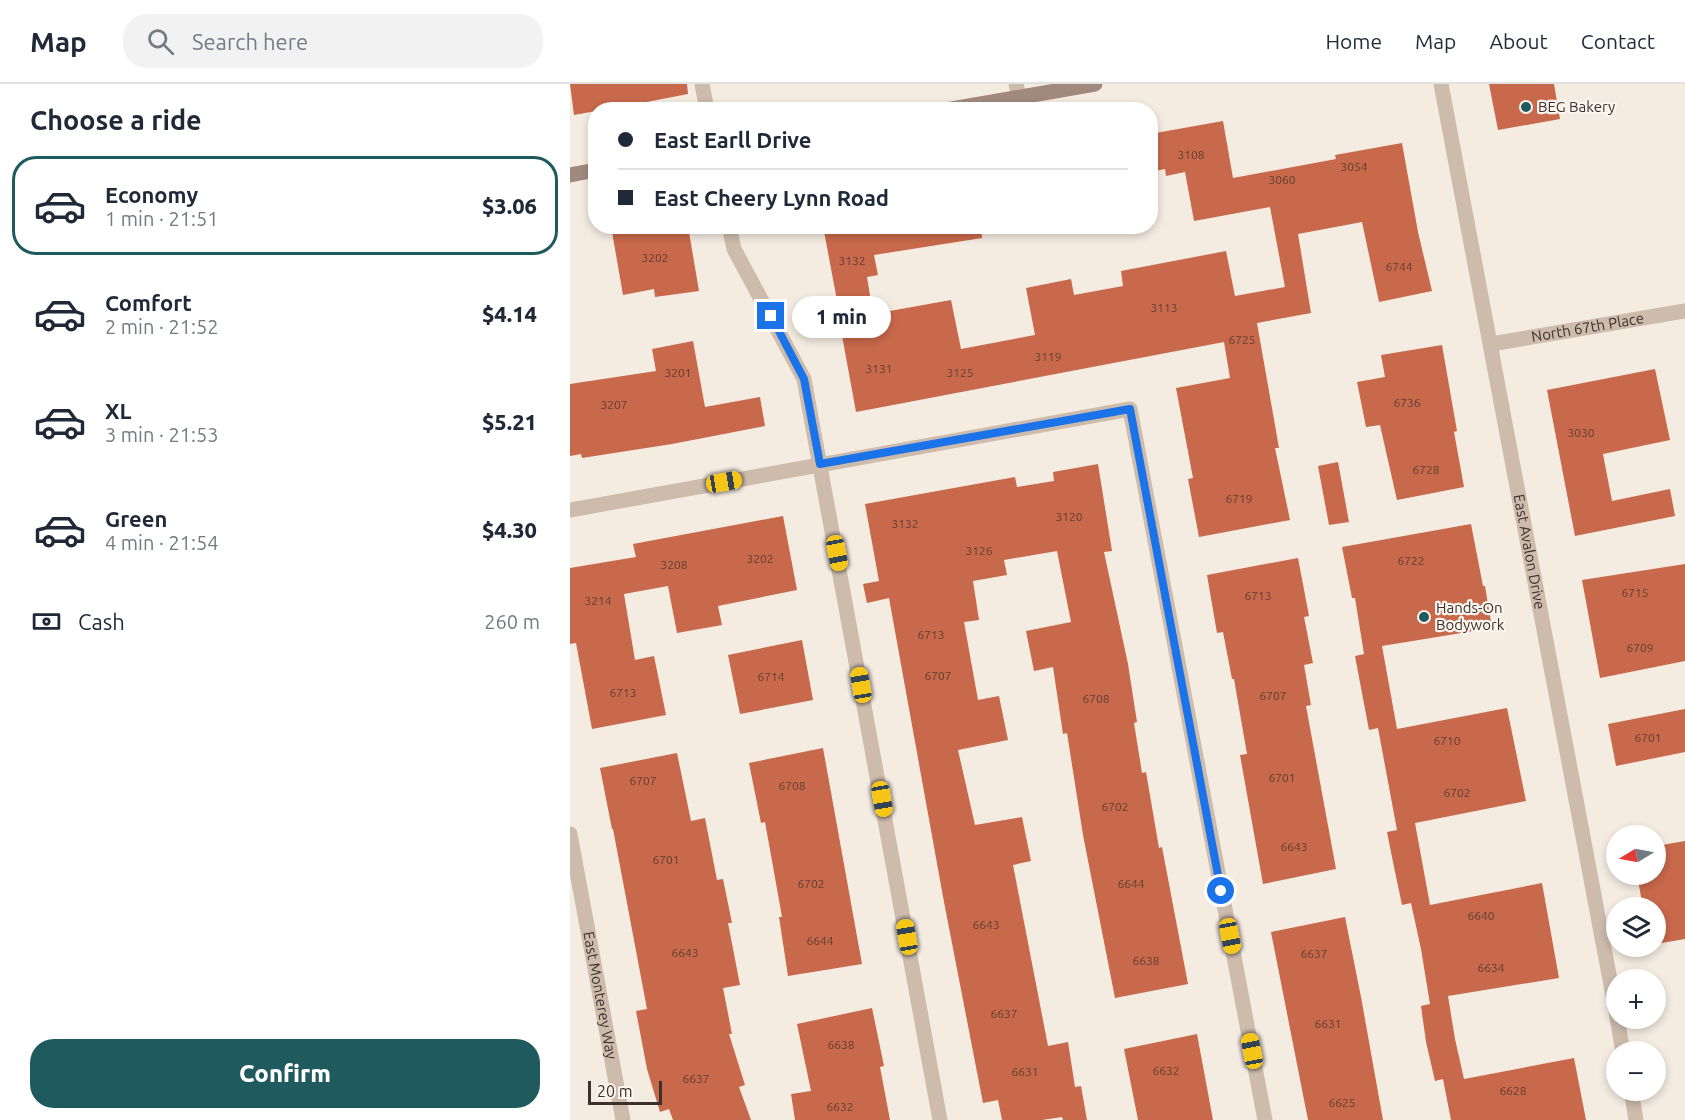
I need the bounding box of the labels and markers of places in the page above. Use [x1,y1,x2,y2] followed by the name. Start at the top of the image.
[1538,98,1615,115] place label: BEG Bakery
[1519,100,1533,114] marker: BEG Bakery
[1436,599,1505,633] place label: Hands-On Bodywork
[1417,610,1431,624] marker: Hands-On Bodywork

